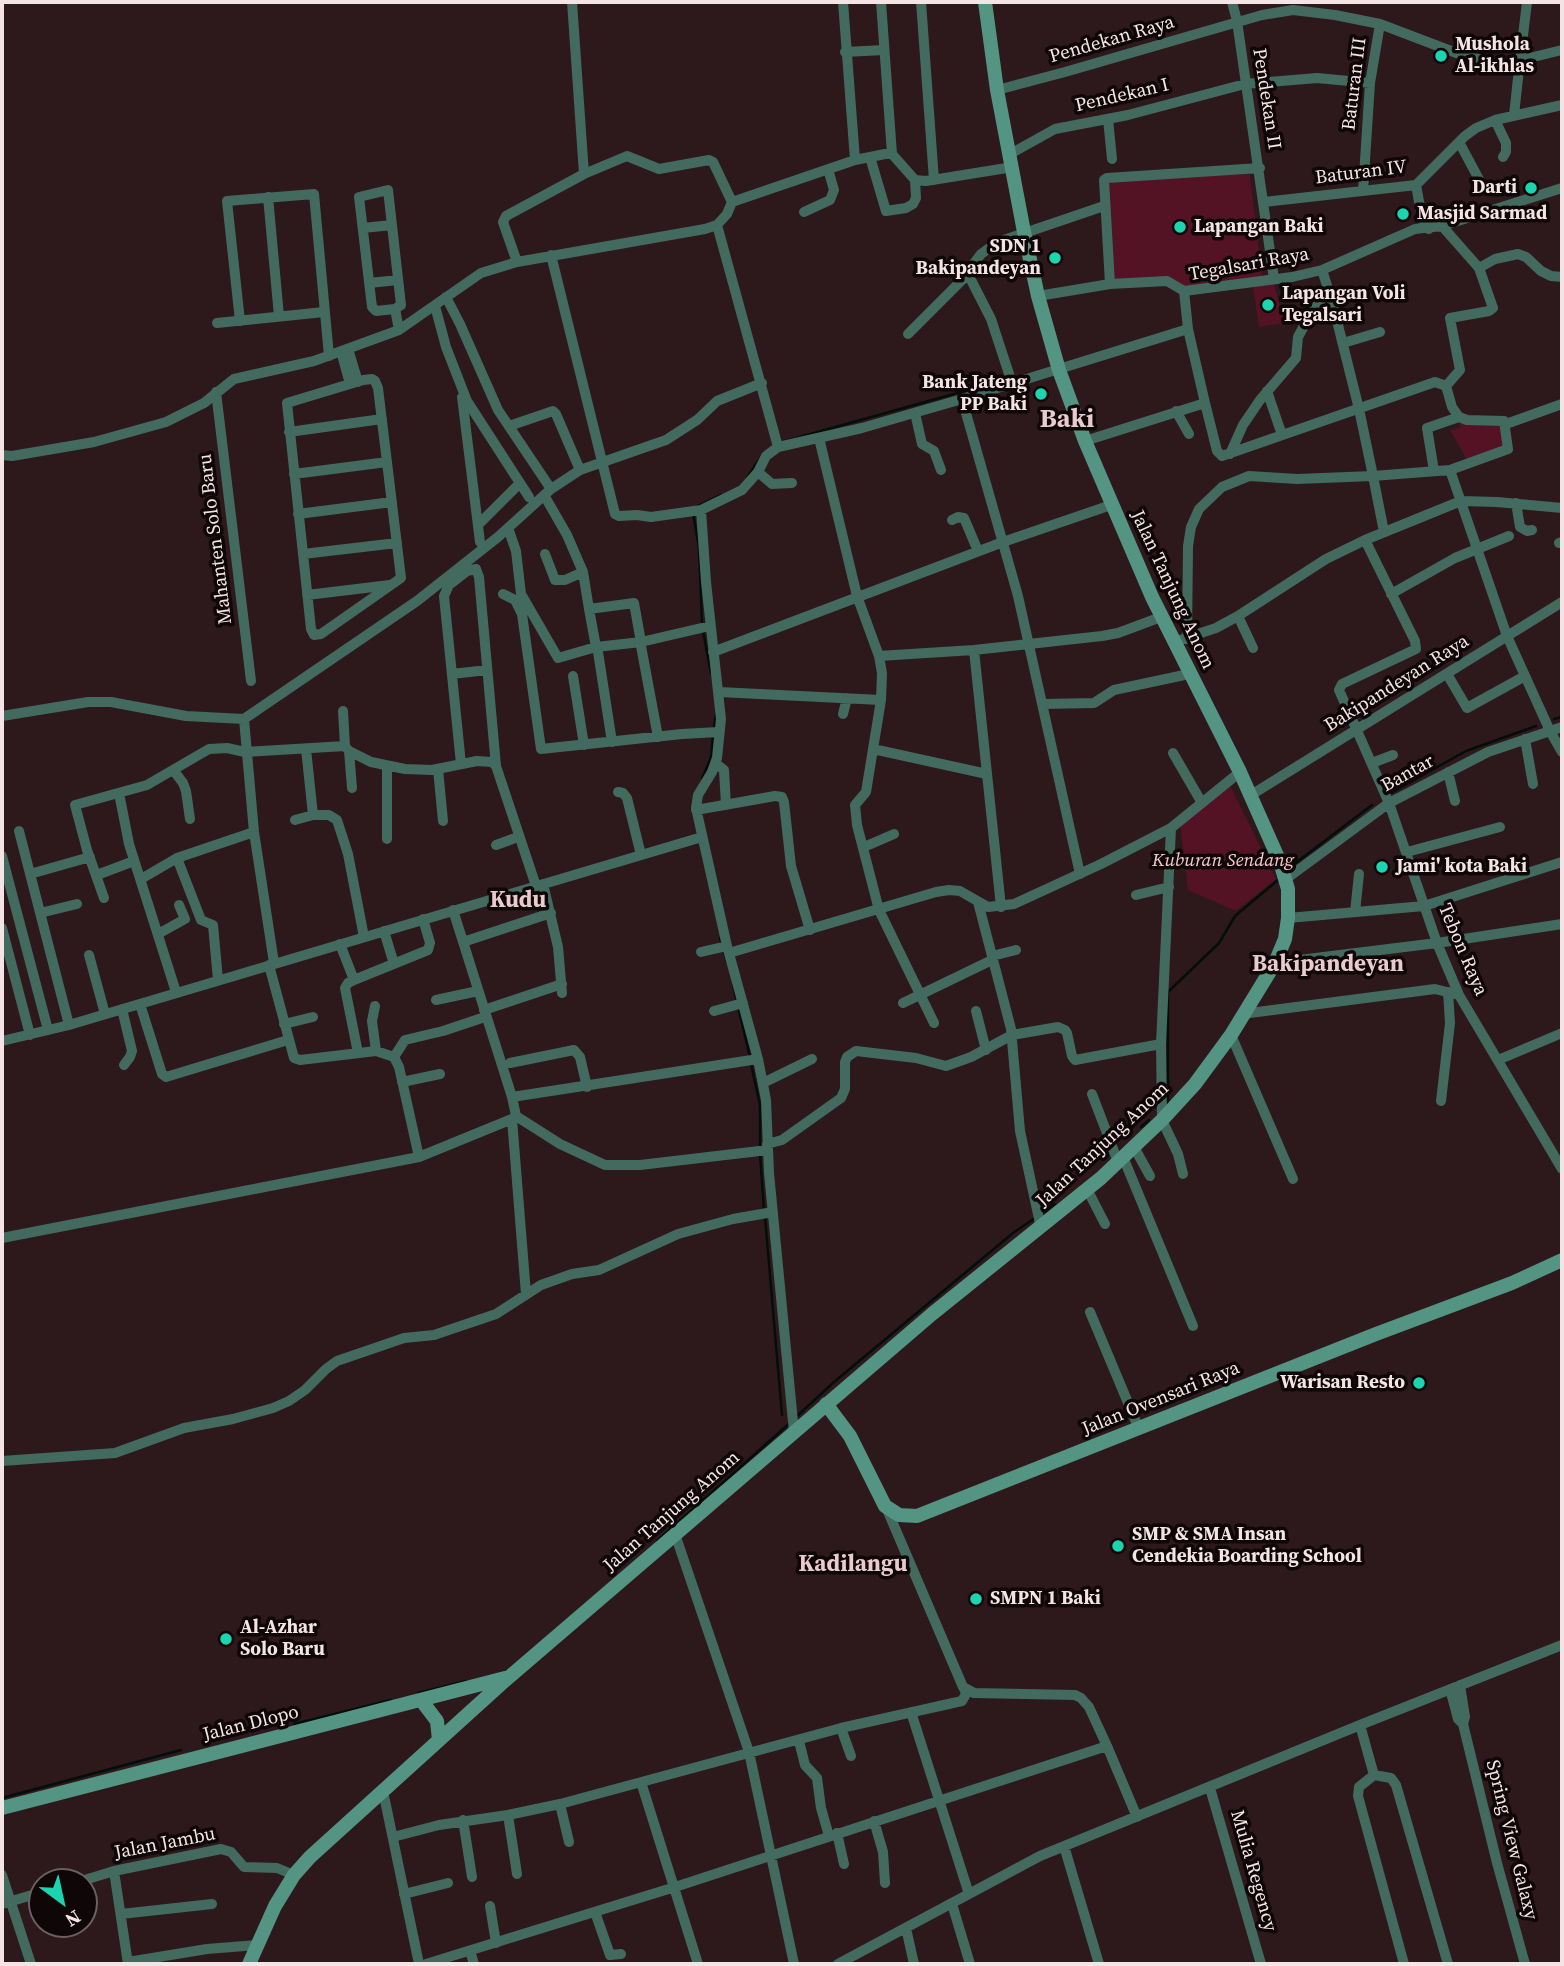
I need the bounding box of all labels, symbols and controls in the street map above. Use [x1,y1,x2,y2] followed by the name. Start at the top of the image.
[1047,11,1177,69] street label: Pendekan Raya
[1455,34,1534,78] place label: Mushola Al-ikhlas
[1338,36,1372,132] street label: Baturan III
[1247,47,1285,151] street label: Pendekan II
[1433,48,1449,64] marker: Mushola Al-ikhlas
[1073,74,1171,118] street label: Pendekan I
[1314,156,1408,190] street label: Baturan IV
[1472,177,1517,199] place label: Darti
[1523,180,1539,196] marker: Darti
[1417,203,1547,225] place label: Masjid Sarmad
[1395,206,1411,222] marker: Masjid Sarmad
[1194,216,1324,238] place label: Lapangan Baki
[1172,219,1188,235] marker: Lapangan Baki
[916,236,1041,280] place label: SDN 1 Bakipandeyan
[1187,243,1311,287] street label: Tegalsari Raya
[1047,250,1063,266] marker: SDN 1 Bakipandeyan
[1282,283,1406,327] place label: Lapangan Voli Tegalsari
[1260,297,1276,313] marker: Lapangan Voli Tegalsari
[922,372,1027,416] place label: Bank Jateng PP Baki
[1033,386,1049,402] marker: Bank Jateng PP Baki
[1040,404,1094,436] district label: Baki
[194,452,238,626] street label: Mahanten Solo Baru
[1125,507,1219,673] street label: Jalan Tanjung Anom
[1321,630,1473,738] street label: Bakipandeyan Raya
[1378,750,1438,798] street label: Bantar
[1152,850,1294,872] park label: Kuburan Sendang
[1396,856,1527,878] place label: Jami' kota Baki
[1374,859,1390,875] marker: Jami' kota Baki
[490,887,546,915] district label: Kudu
[1432,900,1492,1000] street label: Tebon Raya
[1252,951,1404,979] district label: Bakipandeyan
[1032,1078,1174,1212] street label: Jalan Tanjung Anom
[1079,1357,1243,1441] street label: Jalan Ovensari Raya
[1280,1372,1405,1394] place label: Warisan Resto
[1411,1375,1427,1391] marker: Warisan Resto
[599,1447,745,1577] street label: Jalan Tanjung Anom
[1132,1524,1362,1568] place label: SMP & SMA Insan Cendekia Boarding School
[1110,1538,1126,1554] marker: SMP & SMA Insan Cendekia Boarding School
[799,1551,907,1579] district label: Kadilangu
[990,1588,1101,1610] place label: SMPN 1 Baki
[968,1591,984,1607] marker: SMPN 1 Baki
[240,1617,325,1661] place label: Al-Azhar Solo Baru
[218,1631,234,1647] marker: Al-Azhar Solo Baru
[201,1701,301,1747] street label: Jalan Dlopo
[1480,1758,1542,1922] street label: Spring View Galaxy
[1225,1808,1281,1934] street label: Mulia Regency
[113,1823,217,1865] street label: Jalan Jambu
[28,1868,98,1938] north arrow
[60,1904,86,1934] text: N

